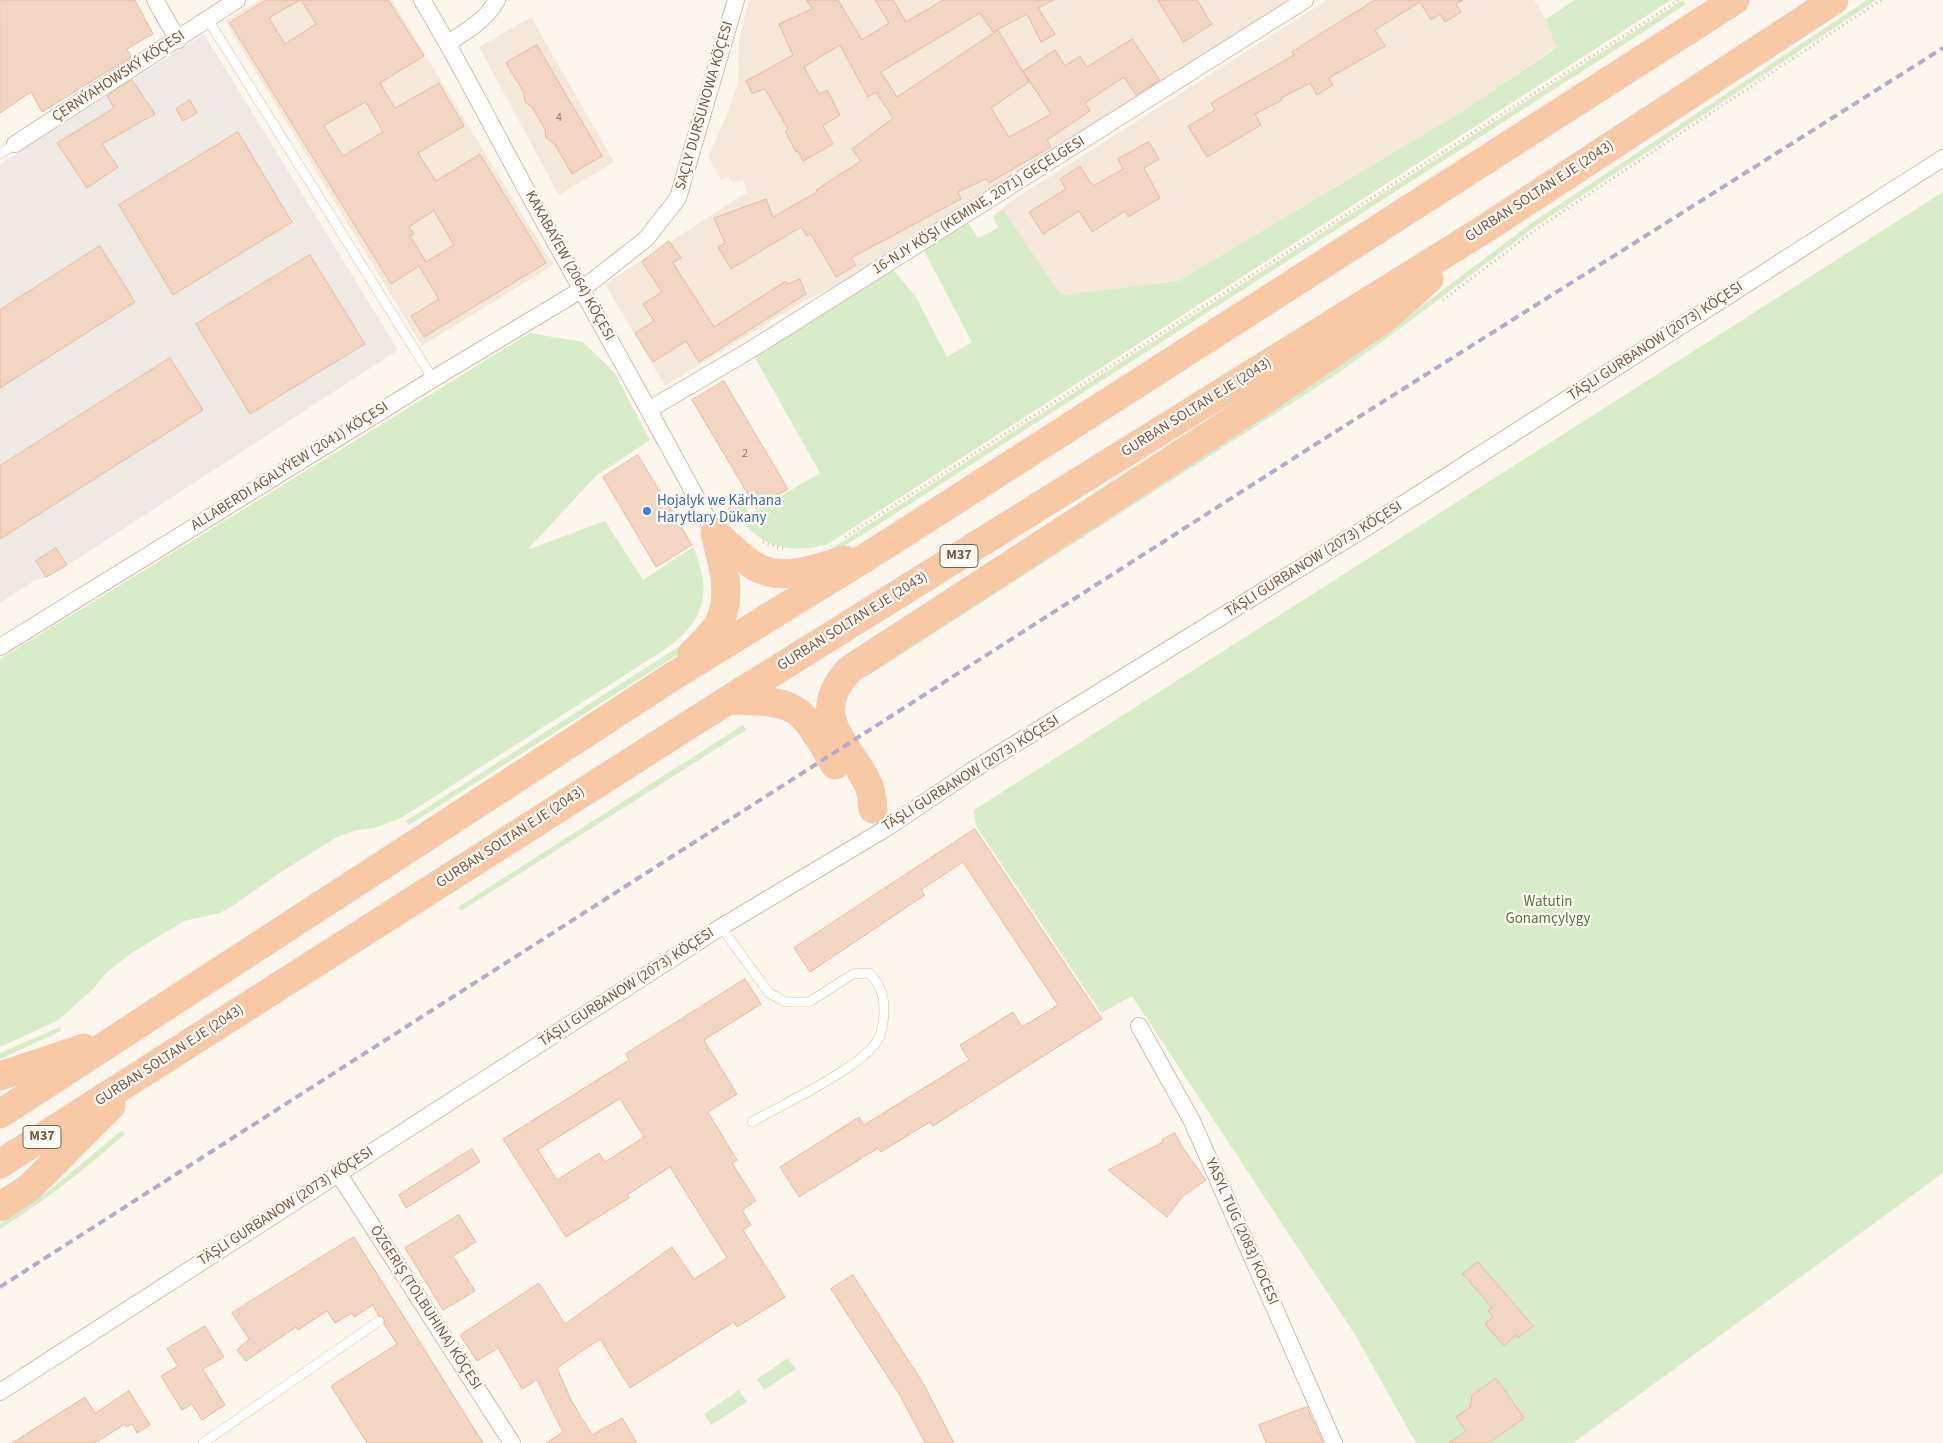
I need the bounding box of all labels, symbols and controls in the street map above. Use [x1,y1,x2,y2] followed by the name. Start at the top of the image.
[672,19,738,193] street label: SAÇLY DURSUNOWA KÖÇESI
[49,27,189,127] street label: ÇERNÝAHOWSKÝ KÖÇESI
[556,111,562,125] house number: 4
[869,133,1089,279] street label: 16-NJY KÖŞI (KEMINE, 2071) GEÇELGESI
[1462,137,1618,247] street label: GURBAN SOLTAN EJE (2043)
[520,188,618,344] street label: KAKABAÝEW (2064) KÖÇESI
[1565,279,1747,405] street label: TÄŞLI GURBANOW (2073) KÖÇESI
[1119,354,1275,462] street label: GURBAN SOLTAN EJE (2043)
[188,399,392,535] street label: ALLABERDI AGALYÝEW (2041) KÖÇESI
[742,447,748,461] house number: 2
[657,493,782,528] place label: Hojalyk we Kärhana Harytlary Dükany
[1222,498,1406,622] street label: TÄŞLI GURBANOW (2073) KÖÇESI
[641,505,653,517] marker: Hojalyk we Kärhana Harytlary Dükany
[940,544,978,568] road number: M37
[775,568,931,676] street label: GURBAN SOLTAN EJE (2043)
[879,712,1063,836] street label: TÄŞLI GURBANOW (2073) KÖÇESI
[433,783,589,893] street label: GURBAN SOLTAN EJE (2043)
[1505,894,1591,929] park label: Watutin Gonamçylygy
[536,925,718,1051] street label: TÄŞLI GURBANOW (2073) KÖÇESI
[92,1001,248,1111] street label: GURBAN SOLTAN EJE (2043)
[23,1126,61,1148] road number: M37
[195,1144,377,1270] street label: TÄŞLI GURBANOW (2073) KÖÇESI
[1200,1156,1282,1308] street label: YASYL TUG (2083) KOCESI
[365,1223,485,1393] street label: ÖZGERIŞ (TOLBUHINA) KÖÇESI

